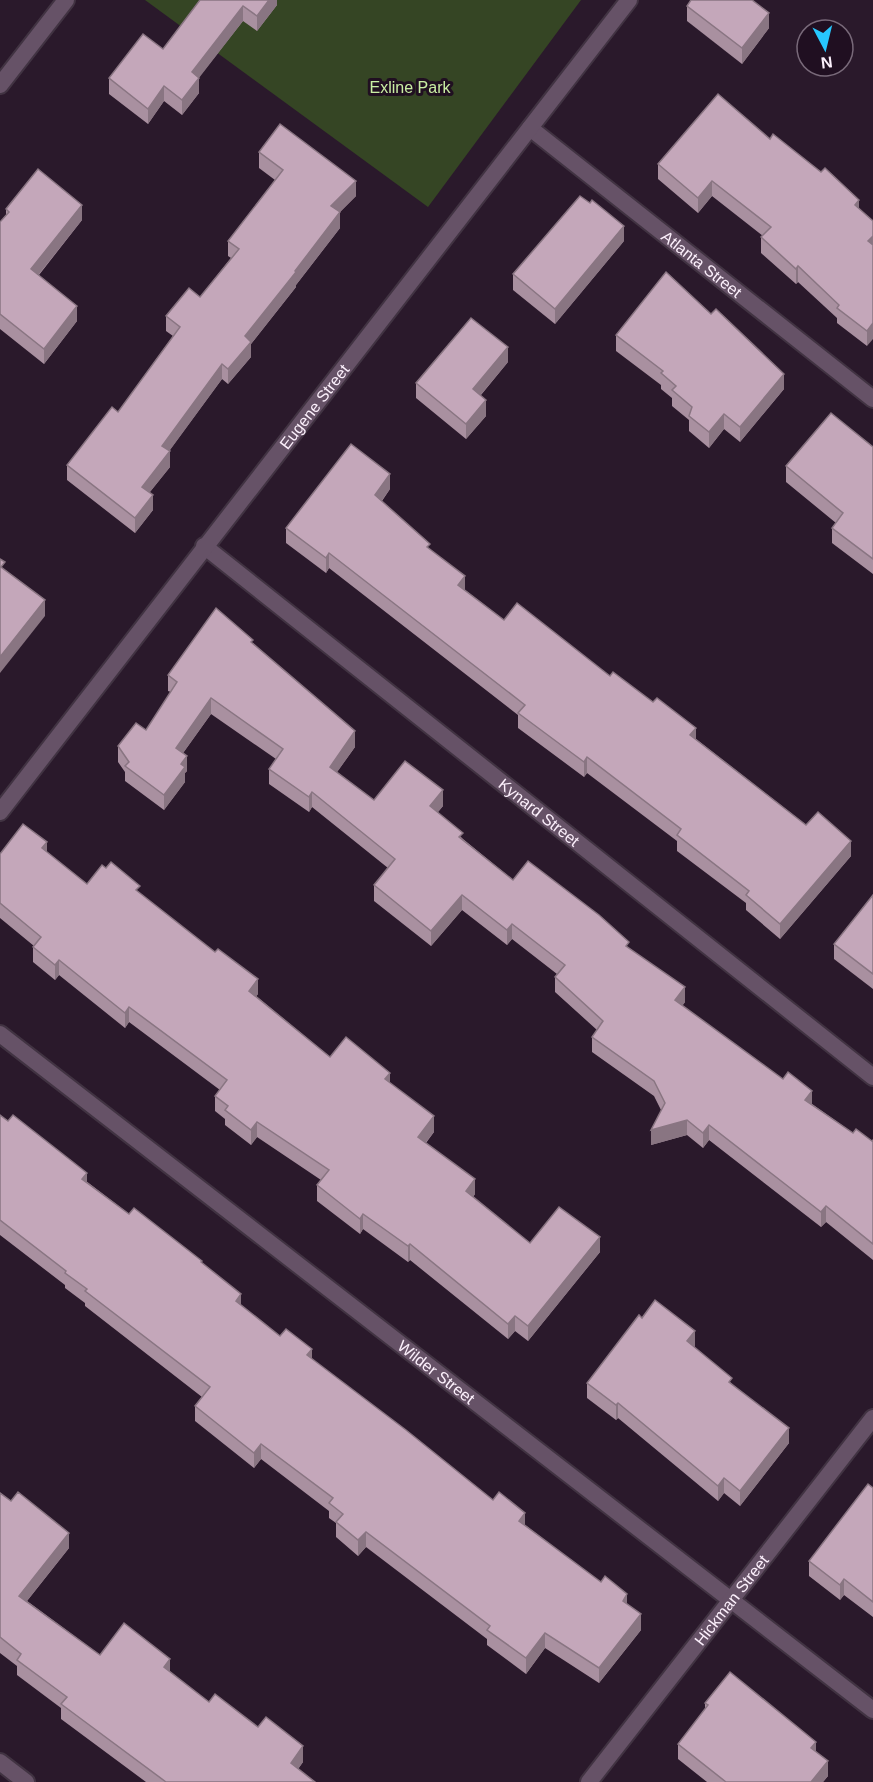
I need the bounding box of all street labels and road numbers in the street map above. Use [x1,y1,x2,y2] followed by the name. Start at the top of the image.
[659,227,746,301] street label: Atlanta Street
[276,360,353,452] street label: Eugene Street
[496,775,583,850] street label: Kynard Street
[395,1337,479,1407] street label: Wilder Street
[691,1551,772,1648] street label: Hickman Street

